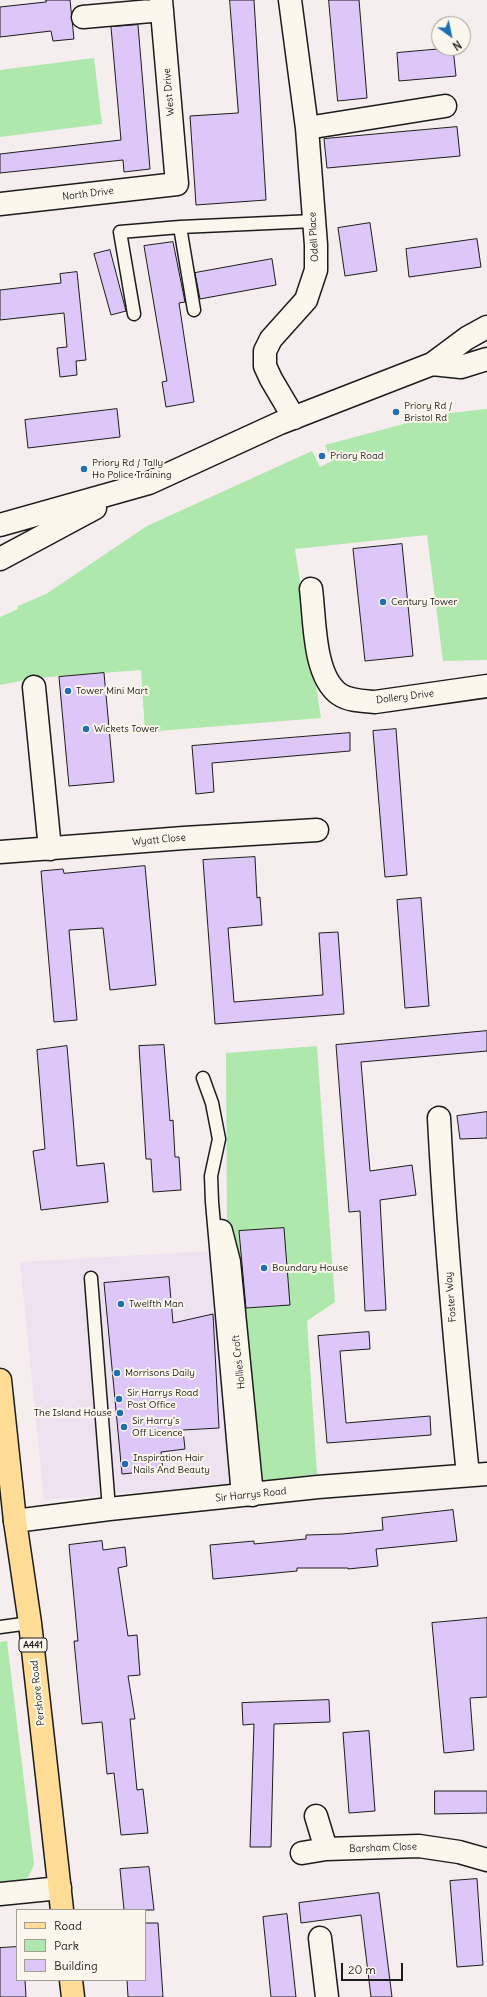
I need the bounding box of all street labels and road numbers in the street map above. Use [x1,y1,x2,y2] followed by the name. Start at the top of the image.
[161,68,177,116] street label: West Drive
[62,185,114,203] street label: North Drive
[307,212,321,262] street label: Odell Place
[375,687,435,707] street label: Dollery Drive
[132,832,186,848] street label: Wyatt Close
[443,1271,459,1323] street label: Foster Way
[230,1334,248,1390] street label: Hollies Croft
[215,1485,287,1505] street label: Sir Harrys Road
[19,1638,47,1652] road number: A441
[29,1660,47,1726] street label: Pershore Road
[349,1841,417,1855] street label: Barsham Close

